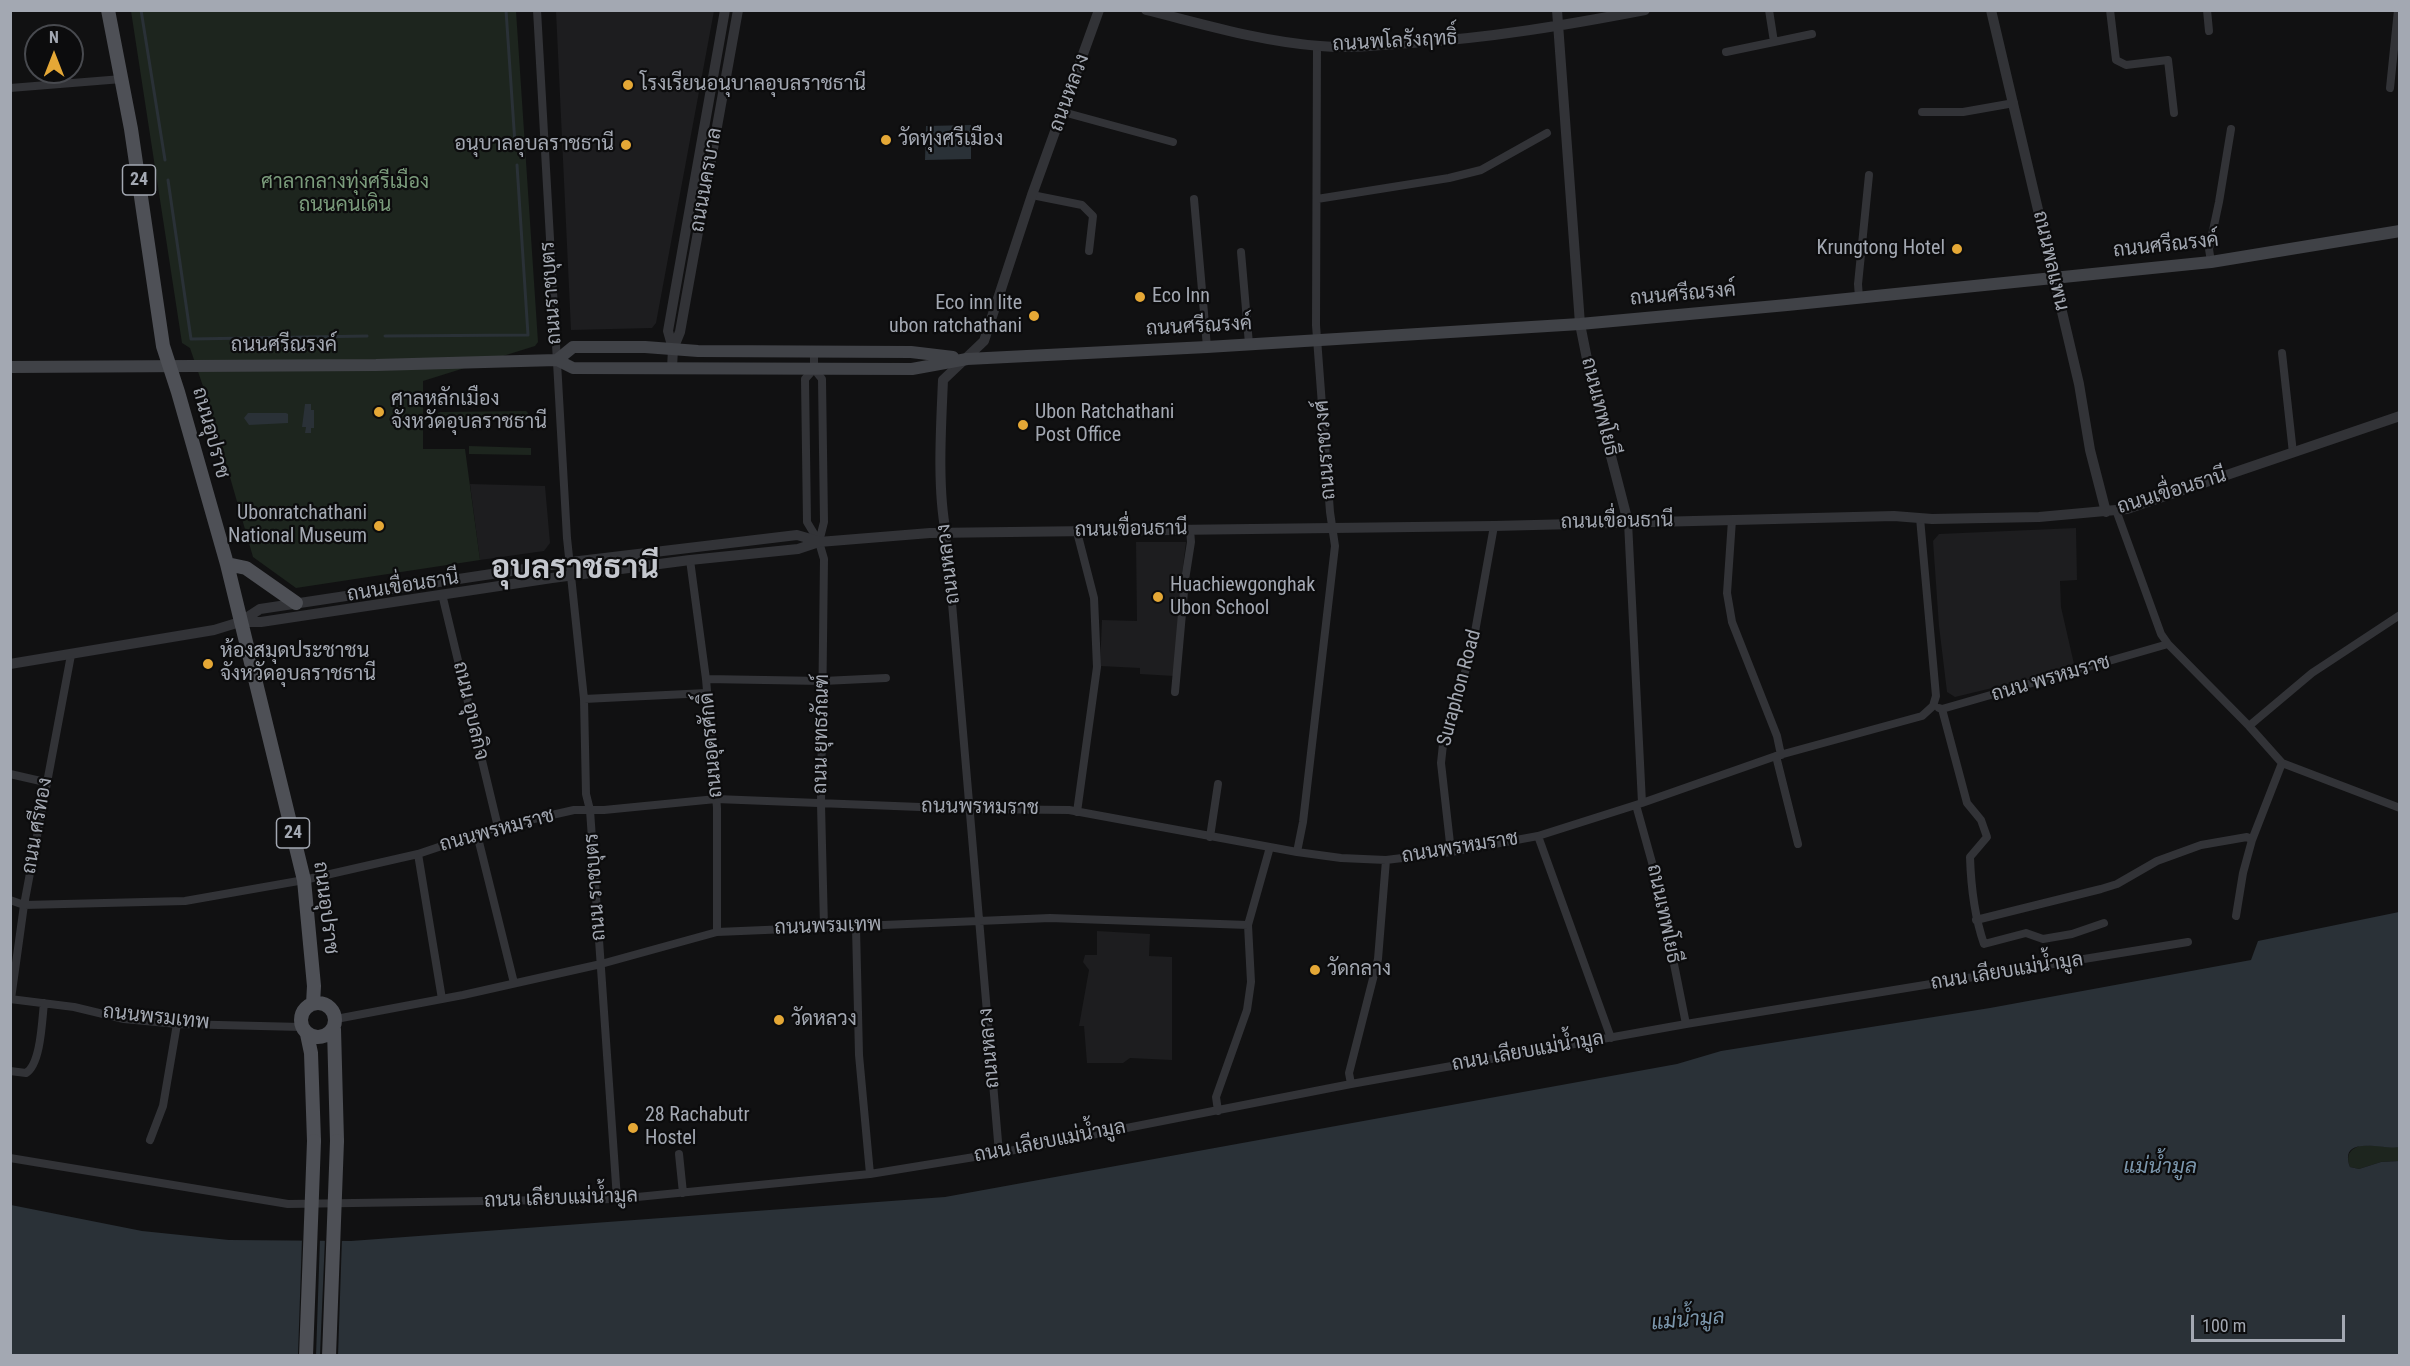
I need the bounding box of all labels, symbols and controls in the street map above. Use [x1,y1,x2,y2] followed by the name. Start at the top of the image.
[24,24,84,84] north arrow
[1332,27,1458,57] street label: ถนนพโลรังฤทธิ์
[49,28,59,47] text: N
[1045,51,1095,135] street label: ถนนหลวง
[640,73,866,97] place label: โรงเรียนอนุบาลอุบลราชธานี
[621,78,635,92] marker: โรงเรียนอนุบาลอุบลราชธานี
[686,126,728,234] street label: ถนนนครบาล
[898,128,1003,152] place label: วัดทุ่งศรีเมือง
[454,133,614,157] place label: อนุบาลอุบลราชธานี
[879,133,893,147] marker: วัดทุ่งศรีเมือง
[619,138,633,152] marker: อนุบาลอุบลราชธานี
[122,165,156,195] road number: 24
[261,171,429,218] park label: ศาลากลางทุ่งศรีเมือง ถนนคนเดิน
[2027,209,2073,313] street label: ถนนพลแพน
[2112,229,2220,263] street label: ถนนศรีณรงค์
[1817,237,1945,261] place label: Krungtong Hotel
[536,241,568,345] street label: ถนนราชบุตร
[1950,242,1964,256] marker: Krungtong Hotel
[1629,278,1737,312] street label: ถนนศรีณรงค์
[1152,285,1210,309] place label: Eco Inn
[1133,290,1147,304] marker: Eco Inn
[889,292,1022,339] place label: Eco inn lite ubon ratchathani
[1027,309,1041,323] marker: Eco inn lite ubon ratchathani
[1145,312,1253,342] street label: ถนนศรีณรงค์
[231,334,337,358] street label: ถนนศรีณรงค์
[1575,355,1623,459] street label: ถนนเทพโยธี
[186,385,234,481] street label: ถนนอุปราช
[391,388,547,435] place label: ศาลหลักเมือง จังหวัดอุบลราชธานี
[1311,399,1341,501] street label: ถนนราชวงศ์
[1035,401,1174,448] place label: Ubon Ratchathani Post Office
[372,405,386,419] marker: ศาลหลักเมือง จังหวัดอุบลราชธานี
[1016,418,1030,432] marker: Ubon Ratchathani Post Office
[2114,464,2230,520] street label: ถนนเขื่อนธานี
[228,502,367,549] place label: Ubonratchathani National Museum
[1560,509,1674,535] street label: ถนนเขื่อนธานี
[1074,517,1188,543] street label: ถนนเขื่อนธานี
[372,519,386,533] marker: Ubonratchathani National Museum
[932,522,966,606] street label: ถนนหลวง
[491,551,659,589] district label: อุบลราชธานี
[345,566,461,608] street label: ถนนเขื่อนธานี
[1170,574,1315,621] place label: Huachiewgonghak Ubon School
[1151,590,1165,604] marker: Huachiewgonghak Ubon School
[1433,627,1487,749] street label: Suraphon Road
[220,640,376,687] place label: ห้องสมุดประชาชน จังหวัดอุบลราชธานี
[1989,651,2113,707] street label: ถนน พรหมราช
[201,657,215,671] marker: ห้องสมุดประชาชน จังหวัดอุบลราชธานี
[447,659,493,763] street label: ถนน อุบลกิจ
[809,674,835,794] street label: ถนน ยุทธภัณฑ์
[695,691,729,799] street label: ถนนอุดรศักดิ์
[18,776,58,876] street label: ถนน ศรีทอง
[921,795,1039,821] street label: ถนนพรหมราช
[437,804,557,858] street label: ถนนพรหมราช
[276,818,310,848] road number: 24
[1400,827,1520,869] street label: ถนนพรหมราช
[580,832,612,942] street label: ถนน ราชบุตร
[307,860,343,956] street label: ถนนอุปราช
[1641,862,1685,966] street label: ถนนเทพโยธี
[774,913,882,941] street label: ถนนพรมเทพ
[1929,948,2085,996] street label: ถนน เลียบแม่น้ำมูล
[1327,958,1391,982] place label: วัดกลาง
[1308,963,1322,977] marker: วัดกลาง
[101,1000,211,1036] street label: ถนนพรมเทพ
[975,1007,1005,1089] street label: ถนนหลวง
[791,1008,857,1032] place label: วัดหลวง
[772,1013,786,1027] marker: วัดหลวง
[1450,1027,1606,1077] street label: ถนน เลียบแม่น้ำมูล
[645,1104,750,1151] place label: 28 Rachabutr Hostel
[972,1116,1128,1168] street label: ถนน เลียบแม่น้ำมูล
[626,1121,640,1135] marker: 28 Rachabutr Hostel
[2123,1155,2197,1181] water label: แม่น้ำมูล
[484,1184,638,1214] street label: ถนน เลียบแม่น้ำมูล
[2194,1303,2348,1341] scale bar
[1650,1305,1726,1337] water label: แม่น้ำมูล
[2202,1315,2246,1336] text: 100 m

